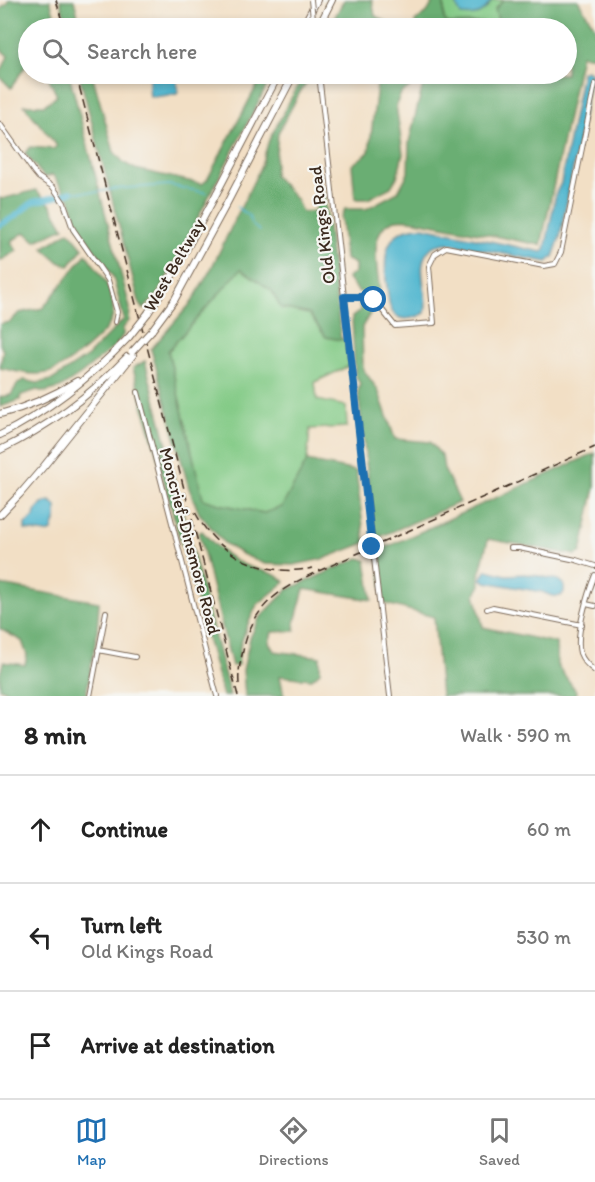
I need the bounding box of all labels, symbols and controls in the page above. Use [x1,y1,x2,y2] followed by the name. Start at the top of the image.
[18,18,577,84] search box
[39,35,72,68] icon: search
[87,38,197,65] text: Search here
[304,164,340,285] street label: Old Kings Road
[138,214,210,316] street label: West Beltway
[360,286,386,312] route start
[154,445,226,637] street label: Moncrief-Dinsmore Road
[358,533,384,559] route end
[24,719,86,751] text: 8 min
[460,723,571,747] text: Walk · 590 m
[24,813,57,846] icon: ahead
[81,816,168,843] text: Continue
[527,817,571,841] text: 60 m
[81,912,162,939] text: Turn left
[24,921,57,954] icon: left
[516,925,571,949] text: 530 m
[81,939,213,963] text: Old Kings Road
[24,1029,57,1062] icon: arrive
[81,1032,275,1059] text: Arrive at destination
[75,1114,108,1169] tab: Map
[258,1114,329,1169] tab: Directions
[479,1114,520,1169] tab: Saved

